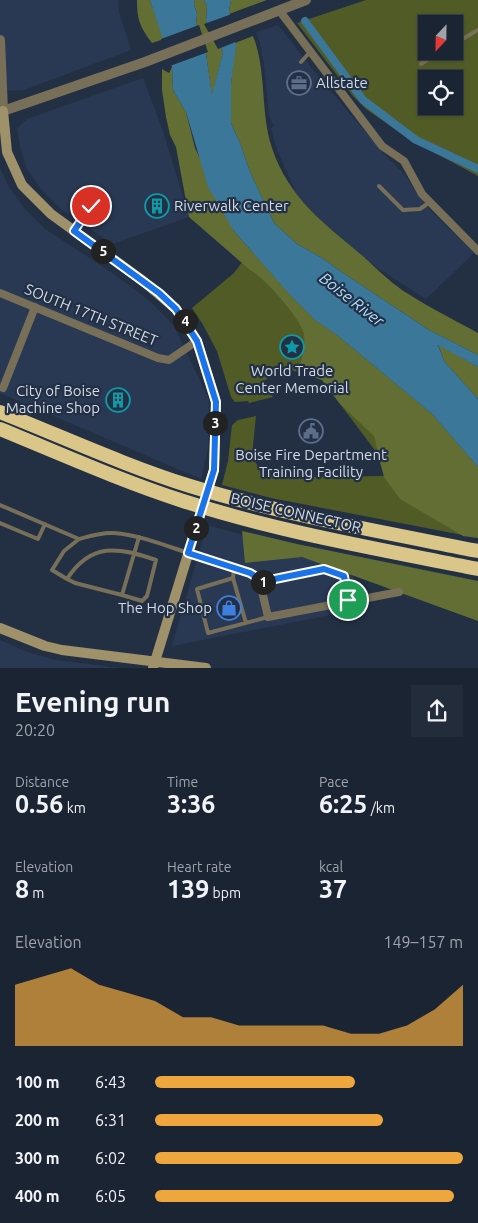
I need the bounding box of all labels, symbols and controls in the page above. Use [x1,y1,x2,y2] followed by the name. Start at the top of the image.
[418,15,462,60] north arrow
[418,15,463,115] map controls
[286,70,312,96] office icon: Allstate
[418,70,463,115] button: locate
[316,74,368,91] place label: Allstate
[70,185,112,227] pin
[77,192,105,220] icon: check
[144,193,170,219] building icon: Riverwalk Center
[174,197,289,214] place label: Riverwalk Center
[90,238,116,264] pin: 5
[100,243,107,259] text: 5
[316,268,388,330] water label: Boise River
[22,280,161,349] street label: SOUTH 17TH STREET
[172,308,198,334] pin: 4
[182,313,189,329] text: 4
[279,334,305,360] place icon: World Trade Center Memorial
[235,362,349,396] place label: World Trade Center Memorial
[6,382,100,416] place label: City of Boise Machine Shop
[105,387,131,413] building icon: City of Boise Machine Shop
[202,410,228,436] pin: 3
[212,415,219,431] text: 3
[298,418,324,444] public building icon: Boise Fire Department Training Facility
[235,446,387,480] place label: Boise Fire Department Training Facility
[229,489,363,536] street label: BOISE CONNECTOR
[184,516,208,540] pin: 2
[193,520,200,536] text: 2
[250,570,276,594] pin: 1
[260,574,267,590] text: 1
[327,579,369,621] pin
[334,586,362,614] icon: arrive
[216,595,242,621] shop icon: The Hop Shop
[118,599,212,616] place label: The Hop Shop
[411,685,463,737] button: share
[15,686,170,717] text: Evening run
[15,721,55,739] text: 20:20
[15,774,69,790] text: Distance
[167,774,198,790] text: Time
[319,774,349,790] text: Pace
[15,790,63,818] text: 0.56
[167,790,215,818] text: 3:36
[319,790,367,818] text: 6:25
[63,800,86,816] text: km
[367,800,395,816] text: /km
[15,859,73,875] text: Elevation
[167,859,231,875] text: Heart rate
[319,859,343,875] text: kcal
[15,875,29,903] text: 8
[167,875,209,903] text: 139
[319,875,347,903] text: 37
[29,885,44,901] text: m
[209,885,241,901] text: bpm
[15,933,82,951] text: Elevation
[383,933,463,951] text: 149–157 m
[15,1073,60,1091] text: 100 m
[95,1073,126,1091] text: 6:43
[15,1111,60,1129] text: 200 m
[95,1111,126,1129] text: 6:31
[15,1149,60,1167] text: 300 m
[95,1149,126,1167] text: 6:02
[15,1187,60,1205] text: 400 m
[95,1187,126,1205] text: 6:05

